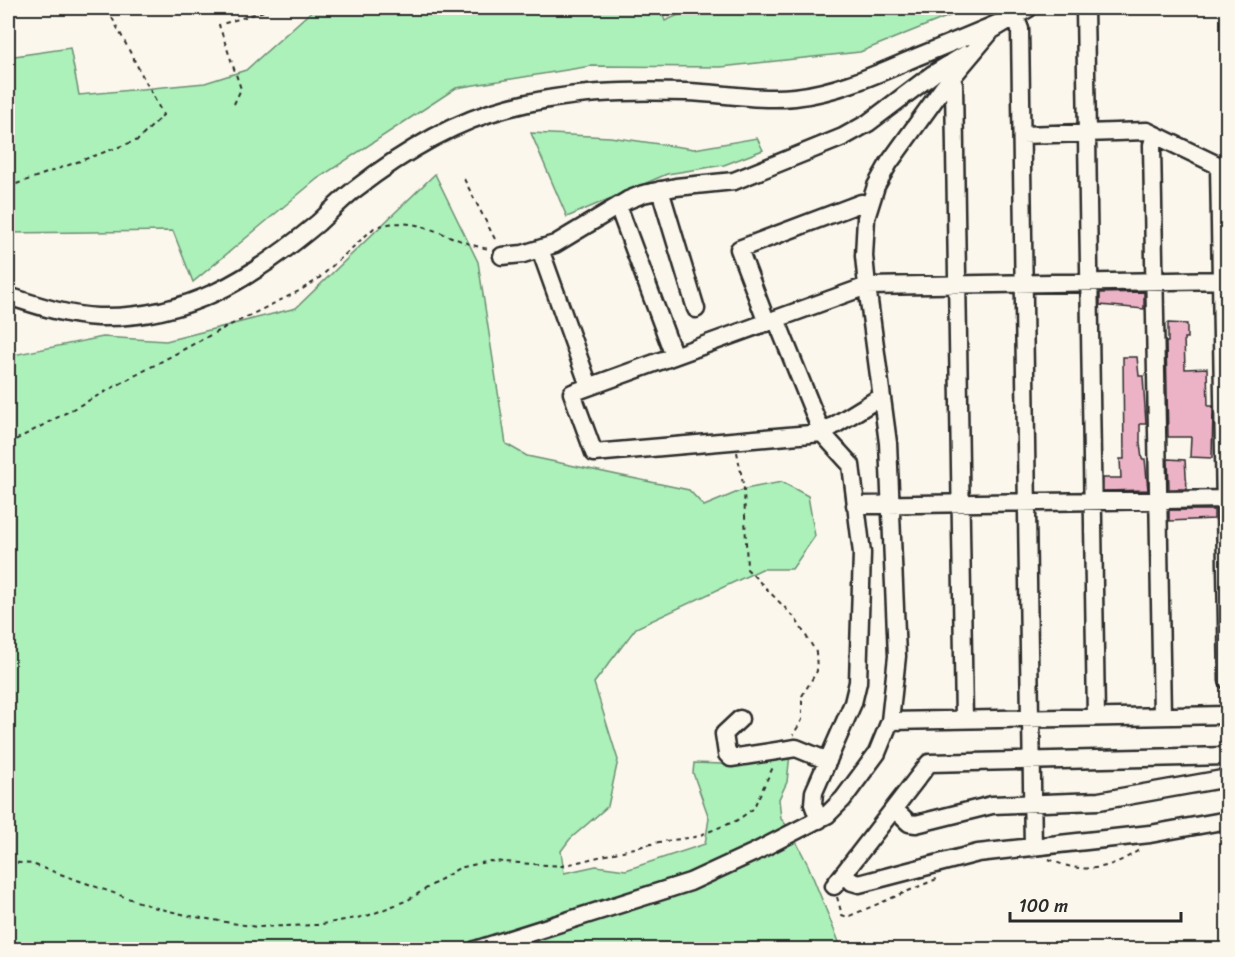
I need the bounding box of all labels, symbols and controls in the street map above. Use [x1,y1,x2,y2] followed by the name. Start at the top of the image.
[1010,885,1181,923] scale bar
[1019,890,1068,922] text: 100 m

